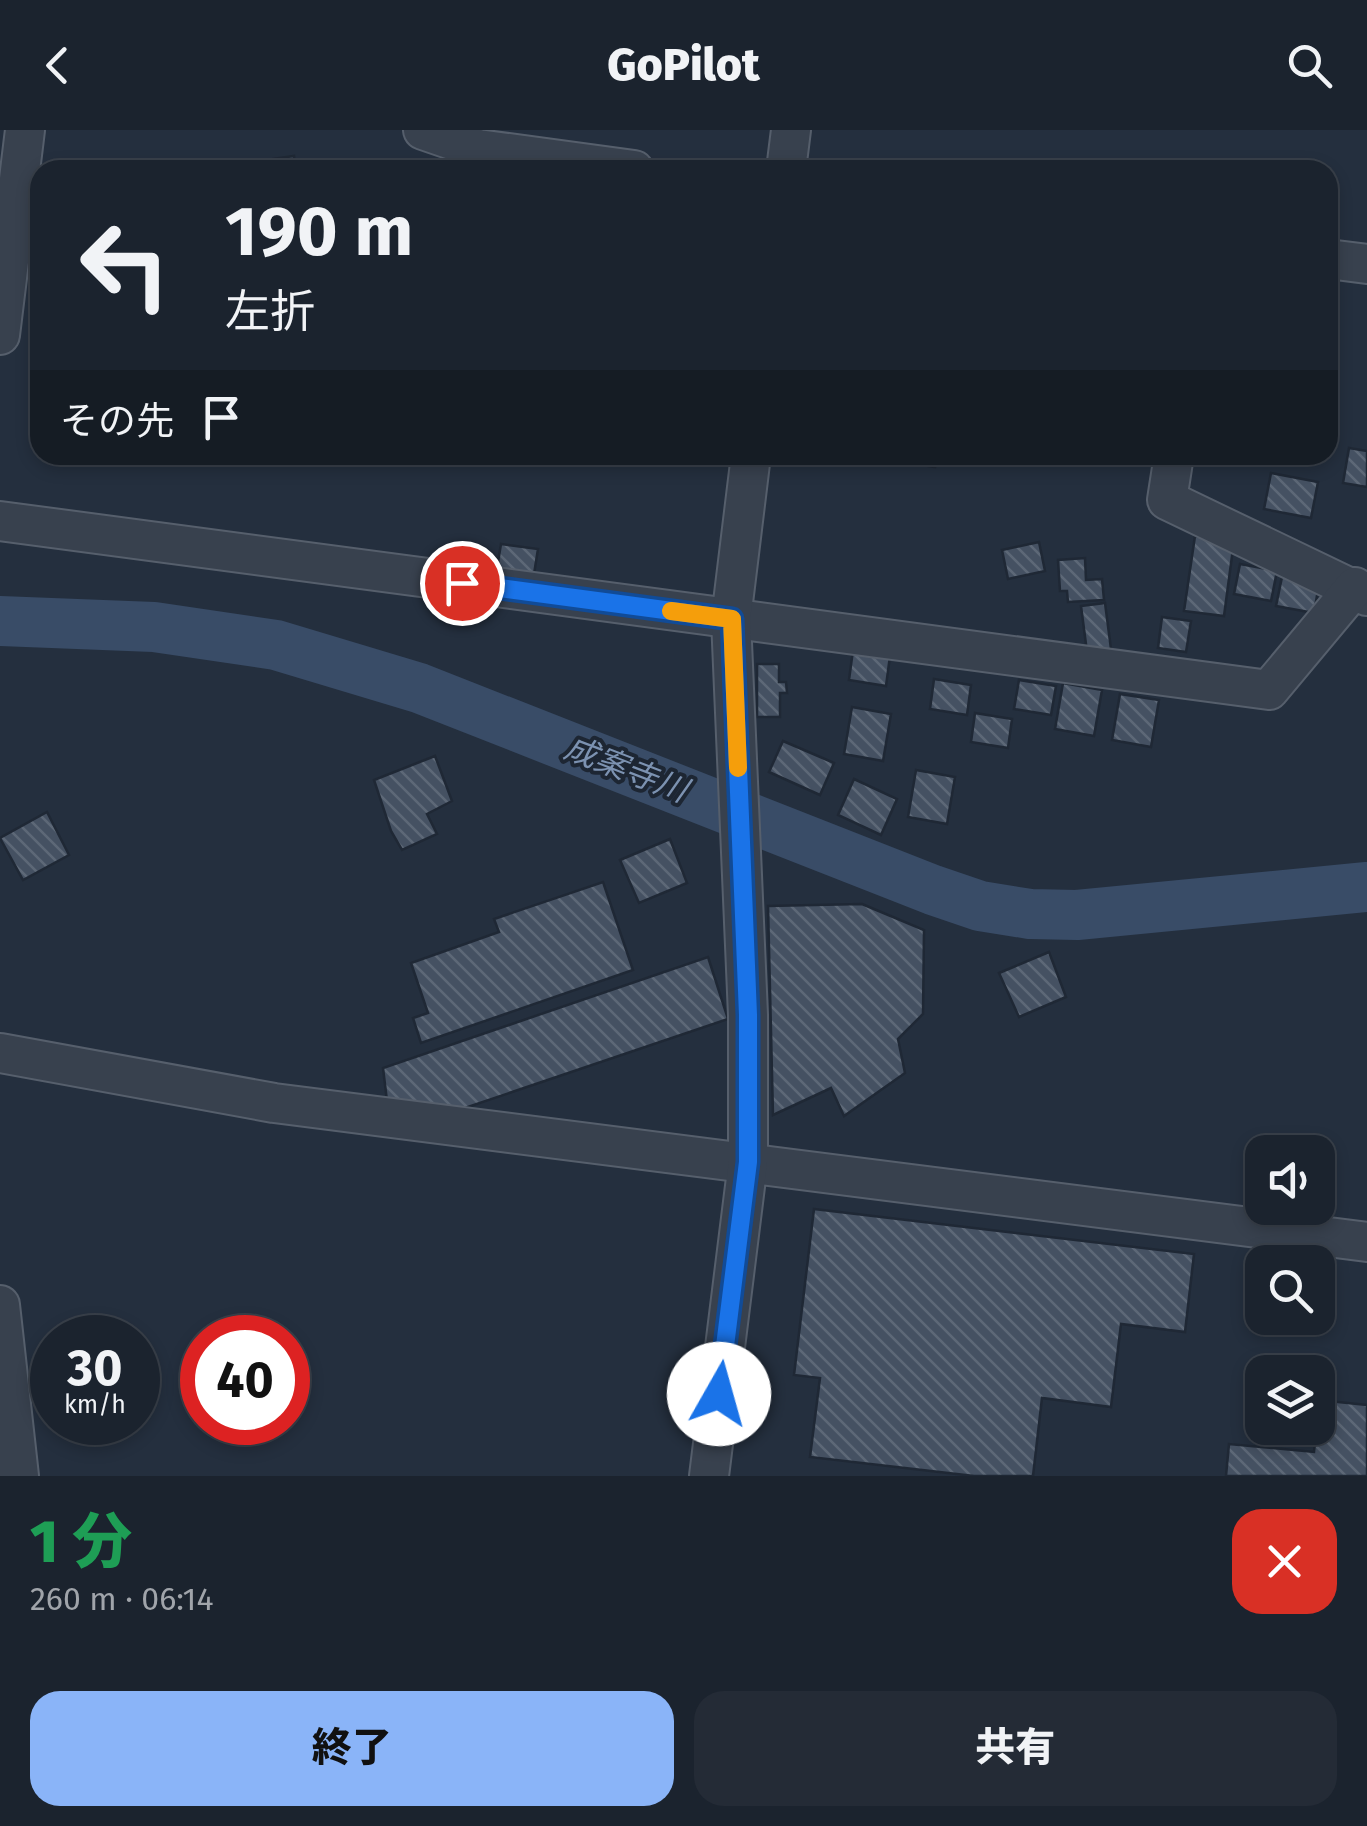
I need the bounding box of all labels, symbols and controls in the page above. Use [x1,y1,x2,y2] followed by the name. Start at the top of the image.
[30,38,85,93] icon: back
[607,38,760,92] text: GoPilot
[1282,38,1337,93] icon: search
[225,190,413,274] text: 190 m
[60,200,190,330] icon: left
[225,285,315,339] text: 左折
[194,390,249,445] icon: arrive
[60,398,174,444] text: その先
[420,541,505,626] pin
[435,556,490,611] icon: arrive
[559,728,695,811] water label: 成案寺川
[1245,1135,1335,1445] map controls
[1245,1135,1335,1225] button: sound
[1245,1245,1335,1335] button: search
[180,1315,310,1445] speed limit sign: 40
[67,1338,123,1398] text: 30
[667,1342,771,1446] position arrow
[1245,1355,1335,1445] button: layers
[64,1390,126,1420] text: km/h
[30,1506,132,1578] text: 1 分
[1232,1509,1337,1614] button: close
[30,1580,214,1618] text: 260 m · 06:14
[30,1691,674,1806] button: 終了
[694,1691,1337,1806] button: 共有

